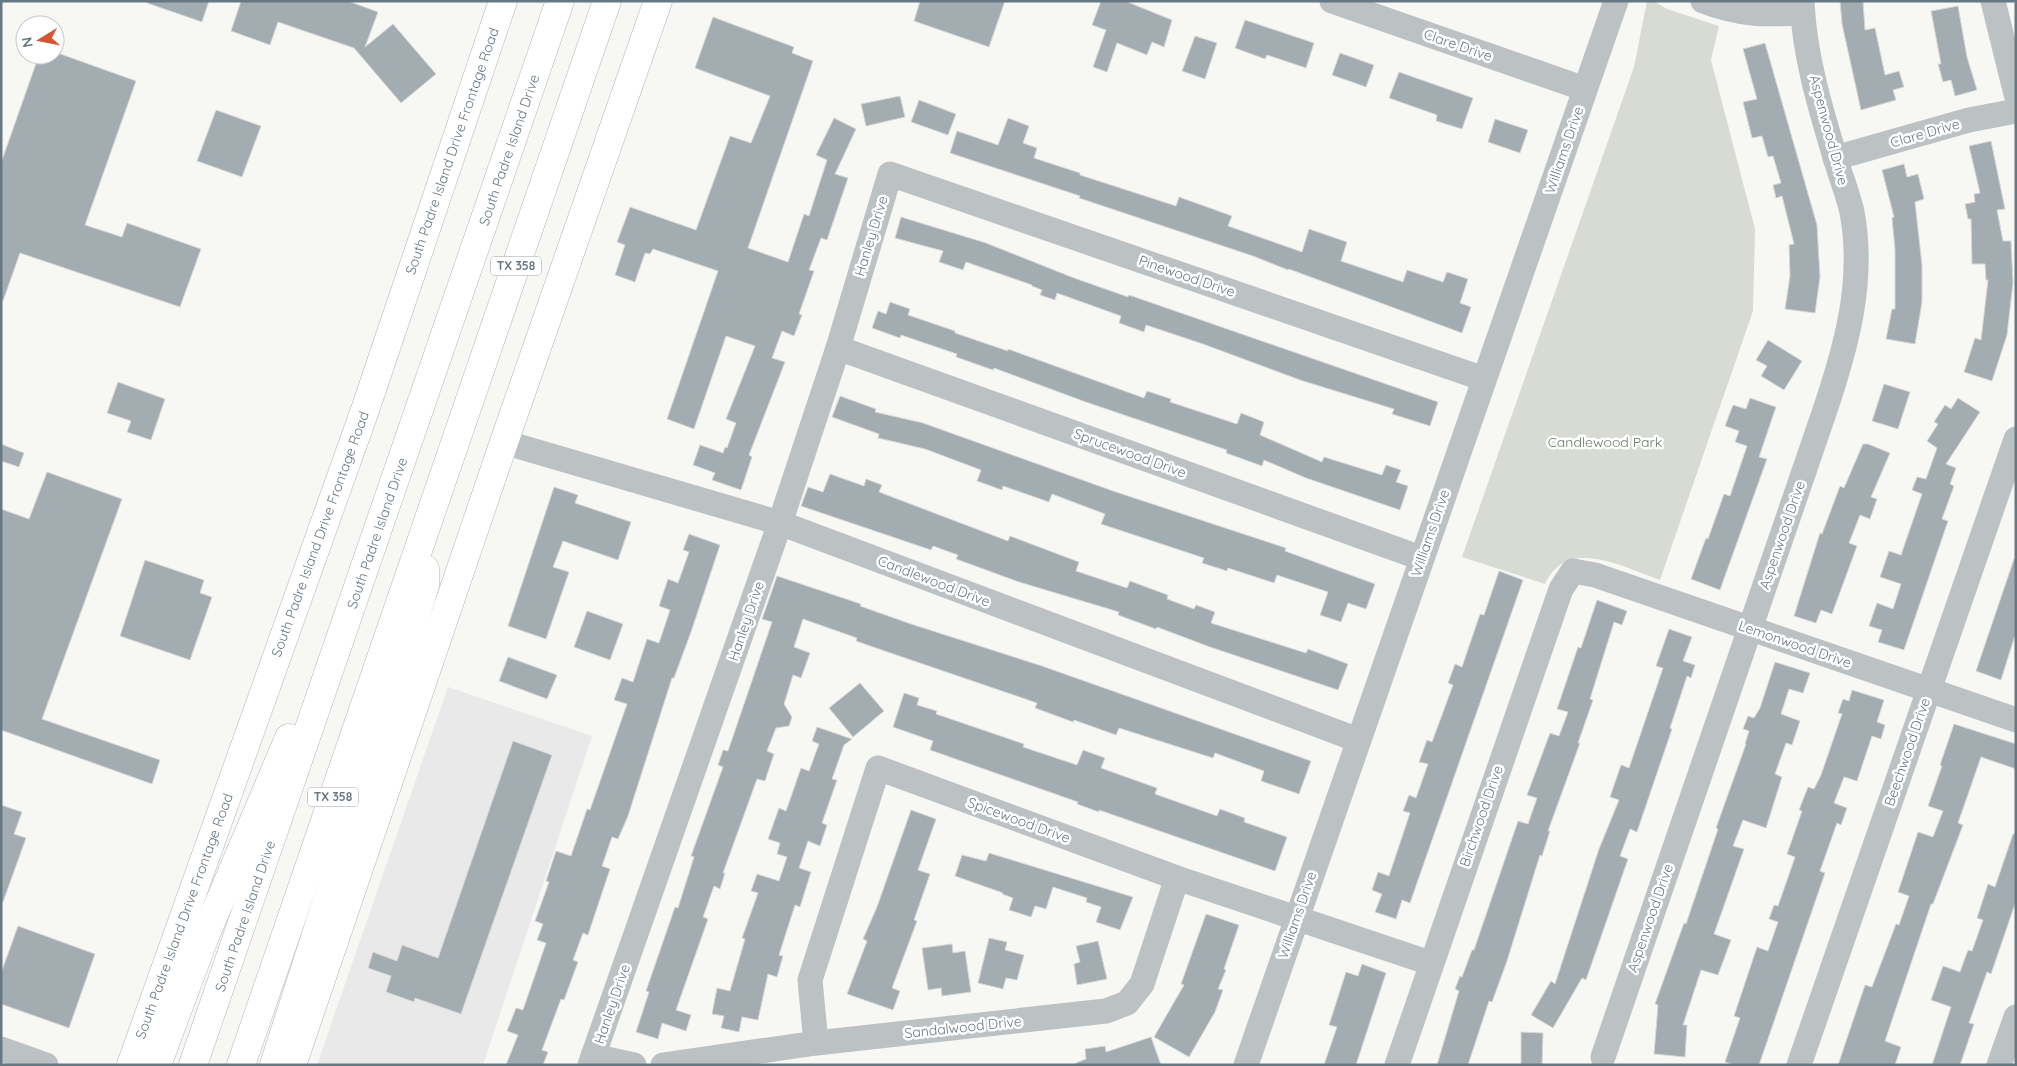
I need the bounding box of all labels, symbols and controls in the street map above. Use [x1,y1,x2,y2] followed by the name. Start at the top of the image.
[15,15,65,65] north arrow
[401,25,503,277] street label: South Padre Island Drive Frontage Road
[1421,25,1495,65] street label: Clare Drive
[17,36,37,49] text: N
[475,72,543,228] street label: South Padre Island Drive
[1806,73,1852,187] street label: Aspenwood Drive
[1541,104,1587,196] street label: Williams Drive
[1888,114,1962,151] street label: Clare Drive
[850,194,892,278] street label: Hanley Drive
[1136,251,1238,301] street label: Pinewood Drive
[491,256,541,276] road number: TX 358
[267,409,373,659] street label: South Padre Island Drive Frontage Road
[1071,424,1189,482] street label: Sprucewood Drive
[1548,433,1662,451] park label: Candlewood Park
[343,455,411,611] street label: South Padre Island Drive
[1755,478,1809,592] street label: Aspenwood Drive
[1407,487,1453,579] street label: Williams Drive
[875,551,993,611] street label: Candlewood Drive
[724,579,768,663] street label: Hanley Drive
[1736,616,1854,672] street label: Lemonwood Drive
[1880,695,1934,809] street label: Beechwood Drive
[1455,763,1507,869] street label: Birchwood Drive
[308,788,358,806] road number: TX 358
[131,791,237,1041] street label: South Padre Island Drive Frontage Road
[965,793,1073,847] street label: Spicewood Drive
[211,838,279,994] street label: South Padre Island Drive
[1623,861,1677,975] street label: Aspenwood Drive
[1274,869,1320,961] street label: Williams Drive
[590,962,634,1046] street label: Hanley Drive
[903,1012,1023,1042] street label: Sandalwood Drive

